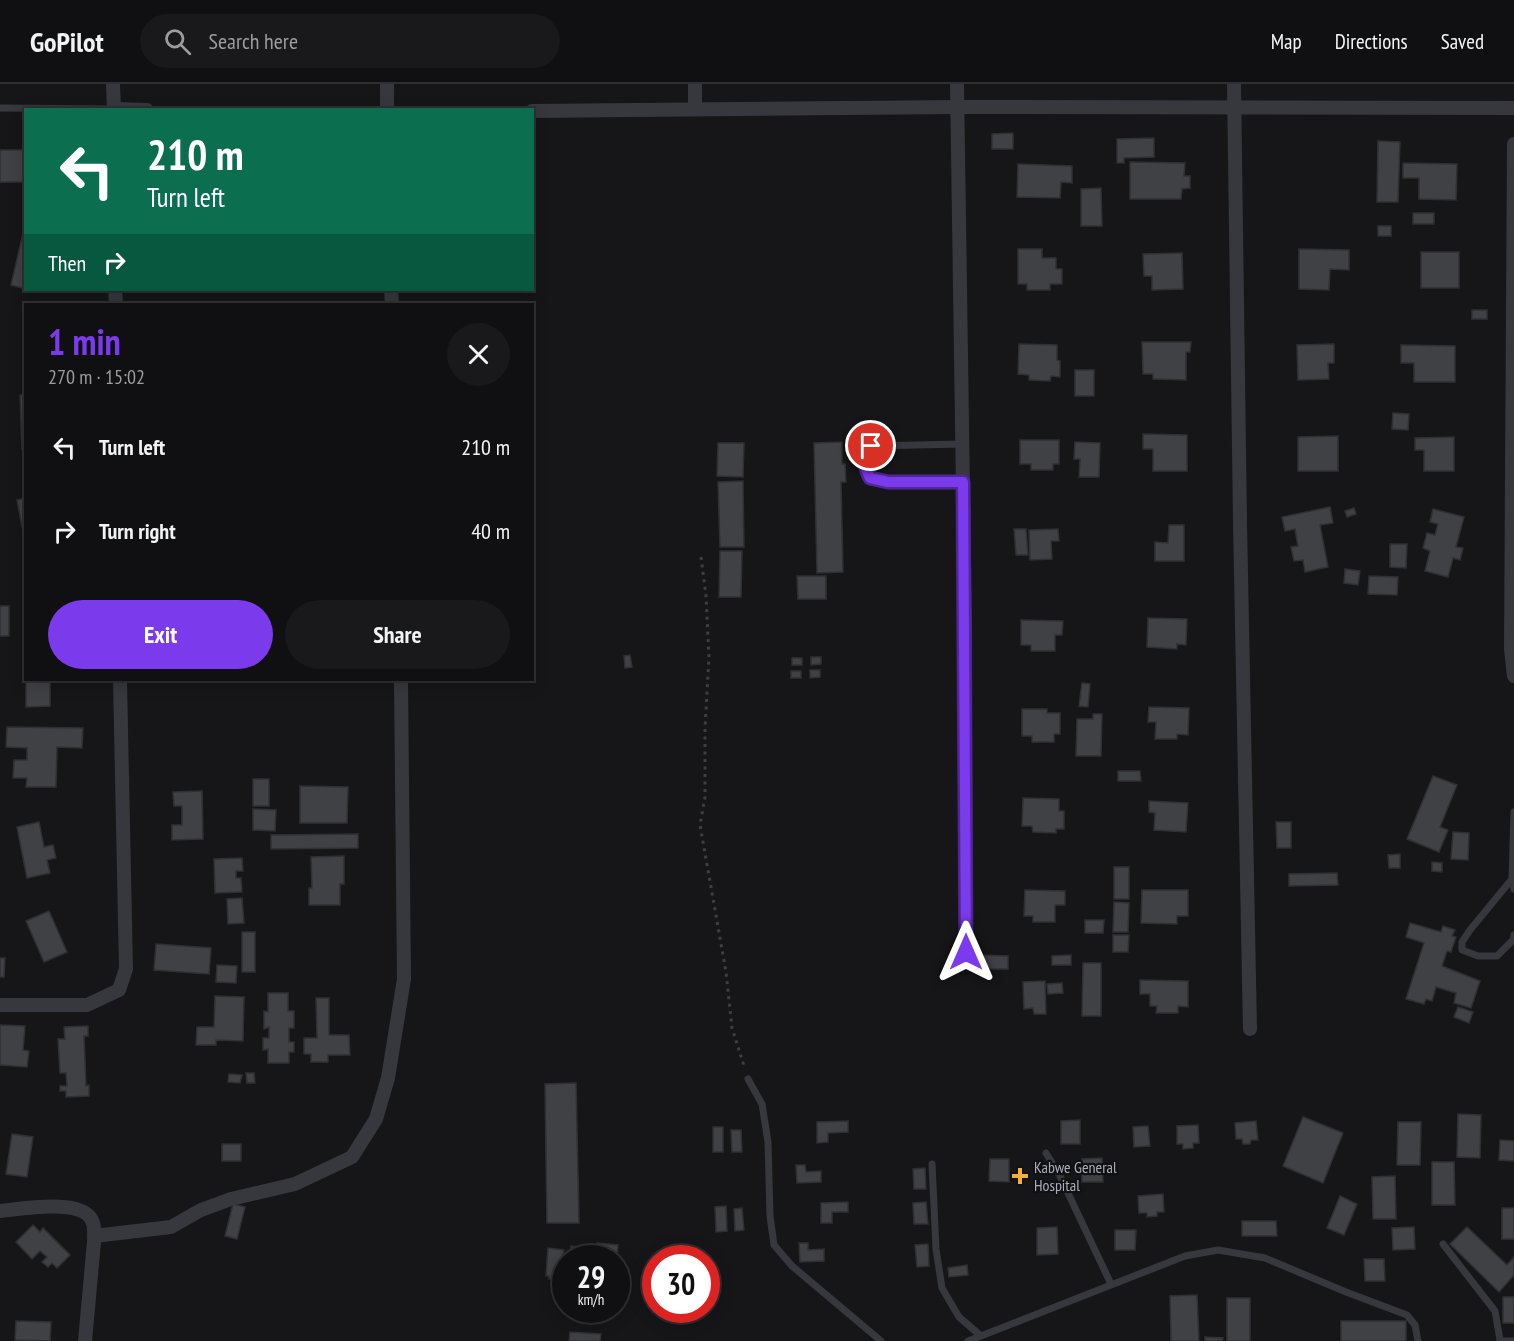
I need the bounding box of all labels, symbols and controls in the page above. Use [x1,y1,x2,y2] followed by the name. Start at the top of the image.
[140,14,560,68] search box
[30,23,104,60] text: GoPilot
[161,25,194,58] icon: search
[209,27,298,55] text: Search here
[1271,28,1302,55] text: Map
[1335,28,1408,55] text: Directions
[1441,28,1484,55] text: Saved
[147,127,244,182] text: 210 m
[48,132,126,210] icon: left
[147,180,225,214] text: Turn left
[98,246,131,279] icon: right
[48,249,86,277] text: Then
[48,318,121,365] text: 1 min
[447,323,510,386] button: close
[48,364,145,390] text: 270 m · 15:02
[845,420,896,471] pin
[854,429,887,462] icon: arrive
[48,431,81,464] icon: left
[99,433,165,461] text: Turn left
[461,433,510,461] text: 210 m
[48,515,81,548] icon: right
[99,517,176,545] text: Turn right
[471,517,510,545] text: 40 m
[48,600,273,669] button: Exit
[285,600,510,669] button: Share
[934,920,998,984] position arrow
[1034,1157,1117,1195] place label: Kabwe General Hospital
[1011,1167,1029,1185] marker: Kabwe General Hospital
[642,1245,720,1323] speed limit sign: 30
[577,1257,605,1296] text: 29
[578,1290,604,1309] text: km/h

